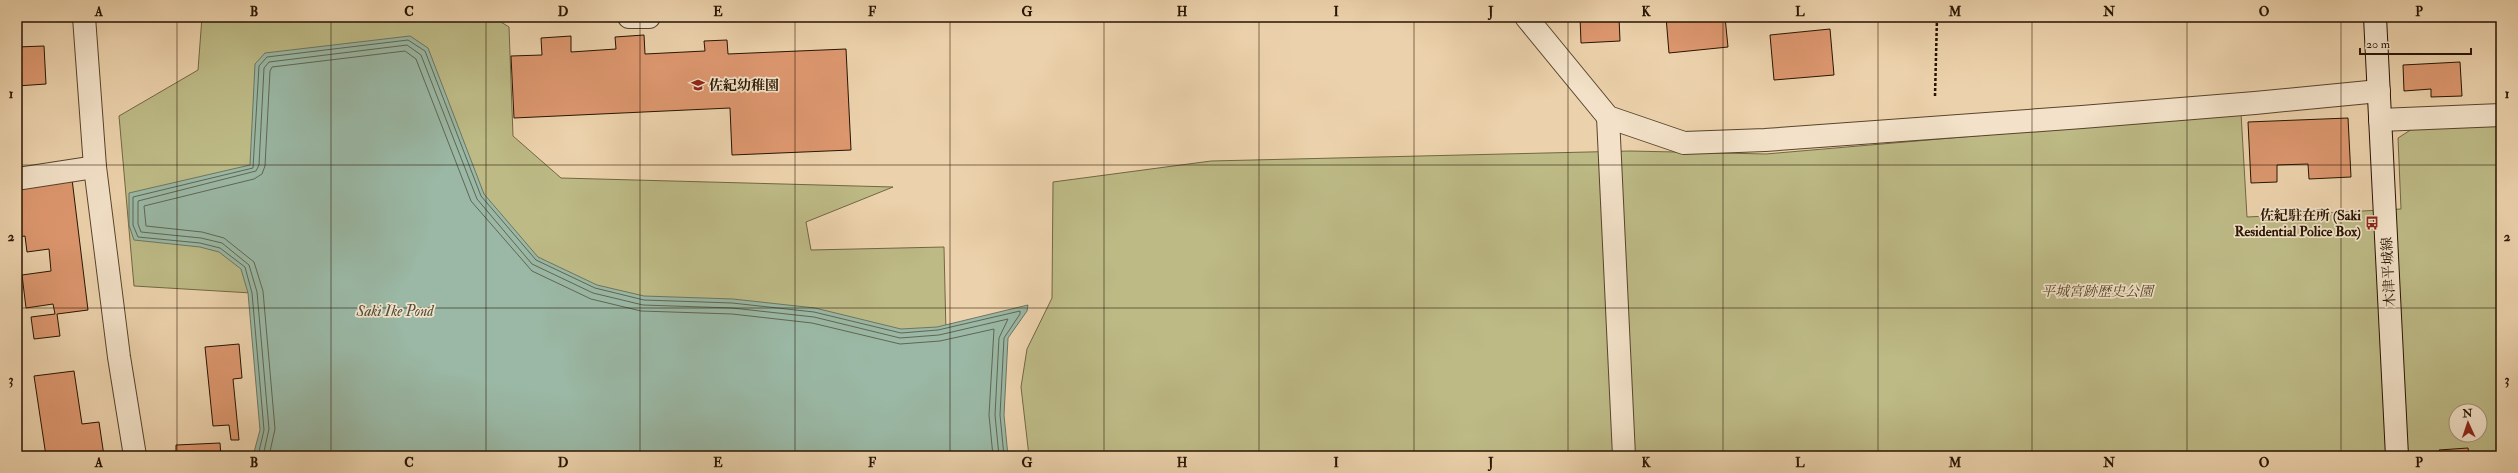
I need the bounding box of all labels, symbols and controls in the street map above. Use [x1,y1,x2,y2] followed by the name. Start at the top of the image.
[94,4,104,20] text: A
[250,4,258,20] text: B
[404,4,414,20] text: C
[558,4,569,20] text: D
[713,4,723,20] text: E
[868,4,877,20] text: F
[1022,4,1033,20] text: G
[1177,4,1188,20] text: H
[1333,4,1339,20] text: I
[1487,4,1494,21] text: J
[1641,4,1651,20] text: K
[1795,4,1805,20] text: L
[1948,4,1962,20] text: M
[2102,4,2115,20] text: N
[2259,4,2270,20] text: O
[2415,4,2423,20] text: P
[2360,30,2471,56] scale bar
[2366,37,2391,52] text: 20 m
[690,77,706,93] school or university icon: 佐紀幼稚園
[709,77,779,94] place label: 佐紀幼稚園
[9,86,14,102] text: 1
[2505,86,2510,102] text: 1
[2235,207,2361,240] place label: 佐紀駐在所 (Saki Residential Police Box)
[2364,215,2380,231] bus stop icon: 佐紀駐在所 (Saki Residential Police Box)
[8,229,15,245] text: 2
[2504,229,2511,245] text: 2
[2378,237,2399,307] street label: 木津平城線
[2041,283,2155,300] park label: 平城宮跡歴史公園
[355,302,435,321] water label: Saki Ike Pond
[9,372,14,388] text: 3
[2505,372,2510,388] text: 3
[2448,403,2488,443] north arrow
[2461,407,2474,420] text: N
[94,455,104,471] text: A
[250,455,258,471] text: B
[404,455,414,471] text: C
[558,455,569,471] text: D
[713,455,723,471] text: E
[868,455,877,471] text: F
[1022,455,1033,471] text: G
[1177,455,1188,471] text: H
[1333,455,1339,471] text: I
[1487,455,1494,472] text: J
[1641,455,1651,471] text: K
[1795,455,1805,471] text: L
[1948,455,1962,471] text: M
[2102,455,2115,471] text: N
[2259,455,2270,471] text: O
[2415,455,2423,471] text: P

